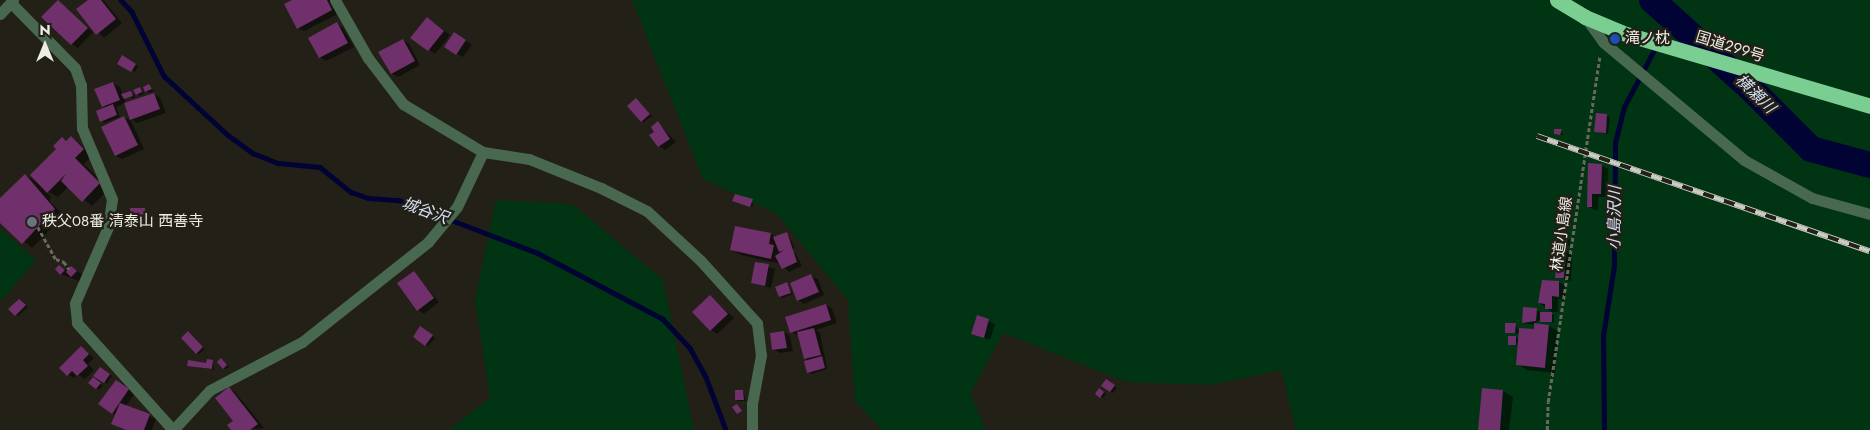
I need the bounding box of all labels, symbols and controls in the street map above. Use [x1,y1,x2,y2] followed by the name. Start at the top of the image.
[20,20,70,70] north arrow
[39,20,51,40] text: N
[1694,28,1766,66] street label: 国道299号
[1625,30,1670,48] place label: 滝ノ枕
[1609,33,1621,45] marker: 滝ノ枕
[1731,70,1779,118] water label: 横瀬川
[1605,186,1625,250] water label: 小島沢川
[399,194,451,228] water label: 城谷沢
[1548,196,1576,272] street label: 林道小島線
[42,213,203,231] place label: 秩父08番 清泰山 西善寺
[26,216,38,228] marker: 秩父08番 清泰山 西善寺

